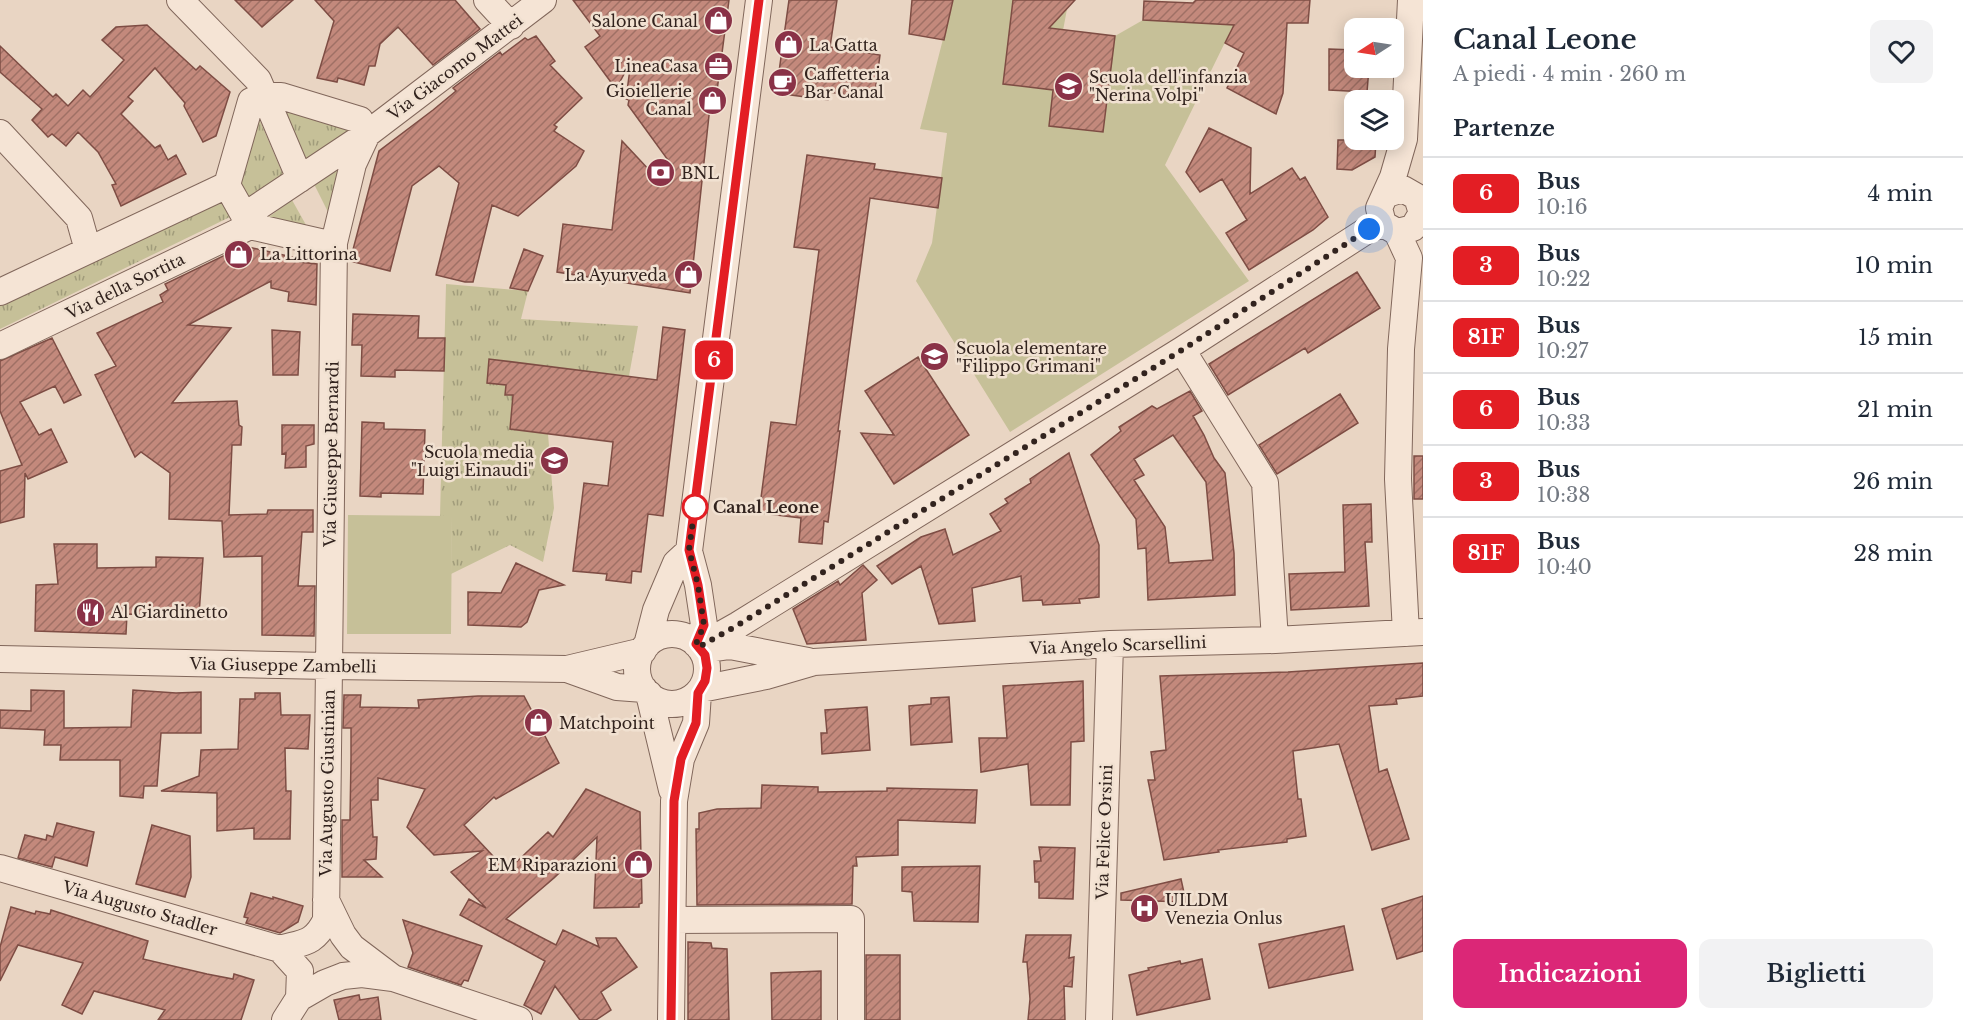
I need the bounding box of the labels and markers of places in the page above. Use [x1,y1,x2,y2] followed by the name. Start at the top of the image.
[703,5,735,37] shop icon: Salone Canal
[592,11,698,31] place label: Salone Canal
[772,29,804,61] shop icon: La Gatta
[809,35,878,55] place label: La Gatta
[703,50,735,82] office icon: LineaCasa
[614,56,698,76] place label: LineaCasa
[804,64,890,102] place label: Caffetteria Bar Canal
[767,67,799,99] cafe icon: Caffetteria Bar Canal
[1089,67,1248,105] place label: Scuola dell'infanzia "Nerina Volpi"
[1052,70,1084,102] school or university icon: Scuola dell'infanzia "Nerina Volpi"
[606,81,692,119] place label: Gioiellerie Canal
[697,84,729,116] shop icon: Gioiellerie Canal
[644,157,676,189] bank icon: BNL
[681,163,720,183] place label: BNL
[223,238,255,270] shop icon: La Littorina
[260,244,358,264] place label: La Littorina
[672,259,704,291] shop icon: La Ayurveda
[565,265,667,285] place label: La Ayurveda
[956,338,1107,376] place label: Scuola elementare "Filippo Grimani"
[919,341,951,373] school or university icon: Scuola elementare "Filippo Grimani"
[411,442,534,480] place label: Scuola media "Luigi Einaudi"
[539,445,571,477] school or university icon: Scuola media "Luigi Einaudi"
[682,494,708,520] marker: Canal Leone
[713,497,819,517] place label: Canal Leone
[74,596,106,628] restaurant icon: Al Giardinetto
[110,602,228,622] place label: Al Giardinetto
[522,707,554,739] shop icon: Matchpoint
[559,713,655,733] place label: Matchpoint
[622,849,654,881] shop icon: EM Riparazioni
[488,855,618,875] place label: EM Riparazioni
[1164,890,1283,928] place label: UILDM Venezia Onlus
[1128,893,1160,925] hospital icon: UILDM Venezia Onlus

